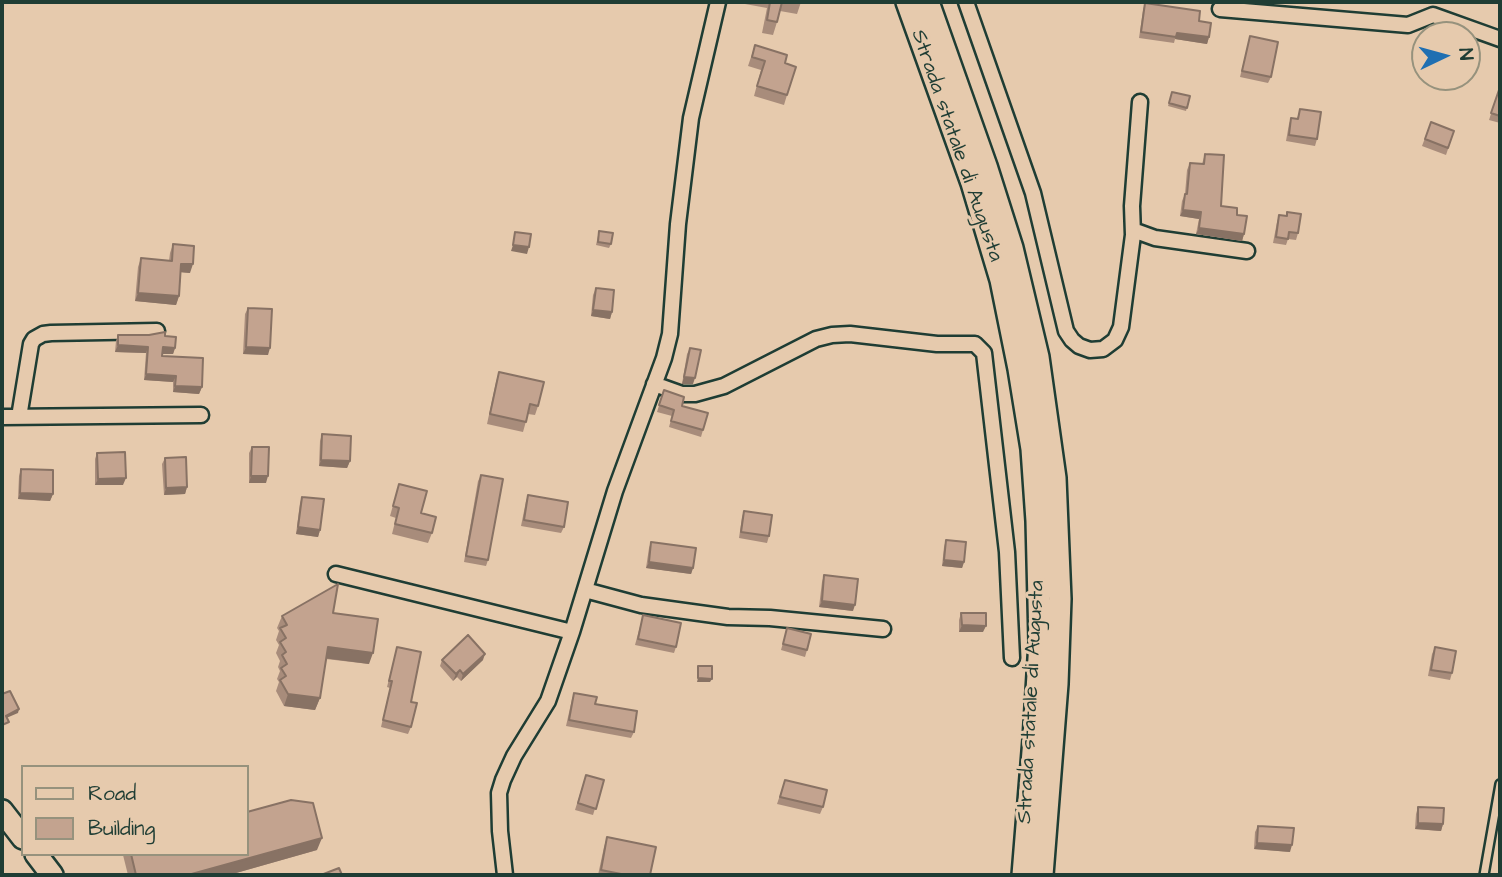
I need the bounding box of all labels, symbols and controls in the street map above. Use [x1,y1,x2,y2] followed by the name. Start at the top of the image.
[1411,21,1481,91] north arrow
[904,27,1008,265] street label: Strada statale di Augusta
[1451,47,1479,61] text: N
[1013,580,1051,824] street label: Strada statale di Augusta
[21,765,248,856] legend
[88,779,136,808] text: Road
[88,814,155,843] text: Building

